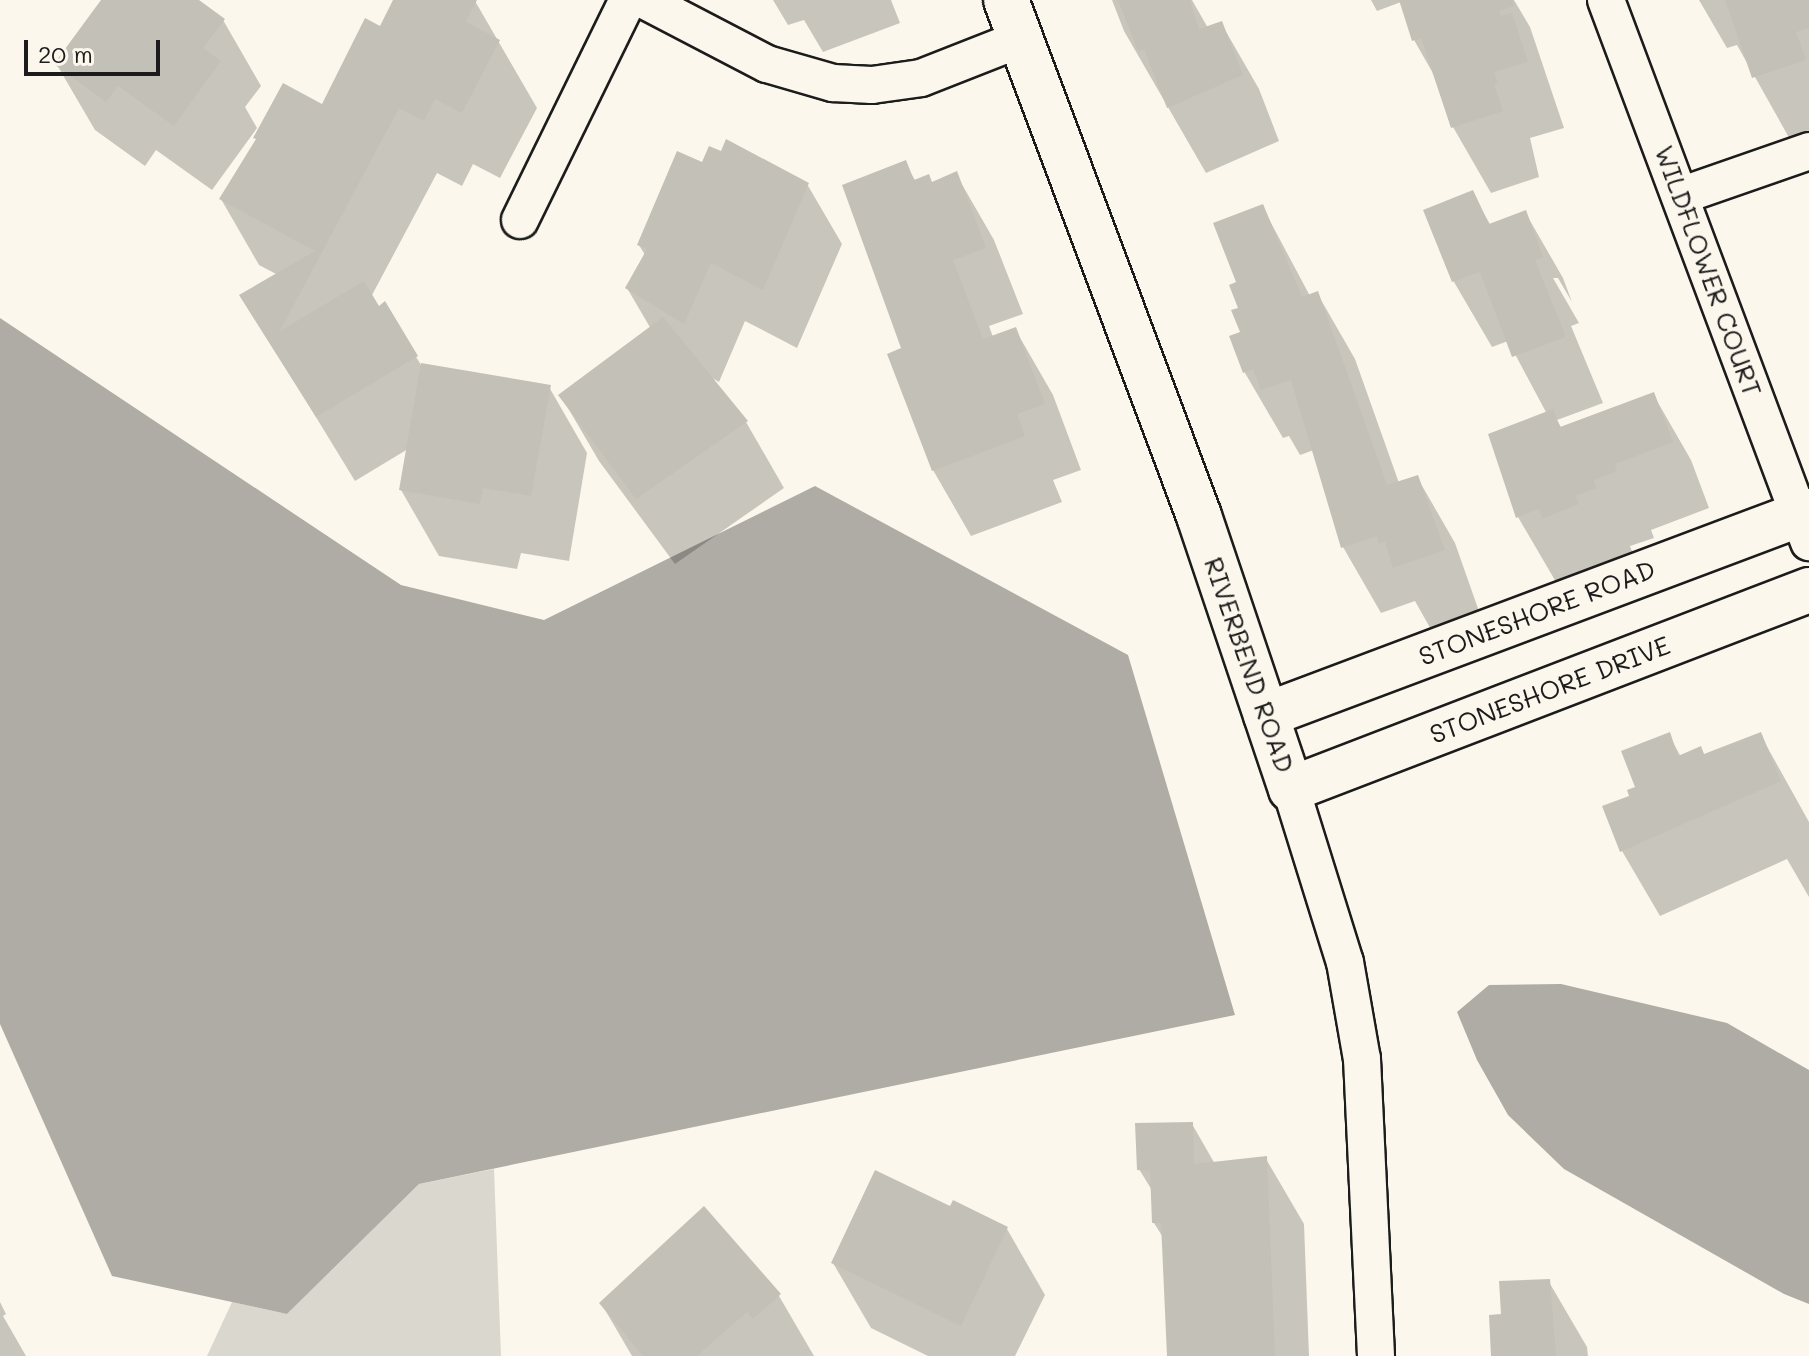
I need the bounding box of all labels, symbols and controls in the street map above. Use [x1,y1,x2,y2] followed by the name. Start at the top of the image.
[28,24,164,74] scale bar
[38,38,93,69] text: 20 m
[1648,141,1768,401] street label: WILDFLOWER COURT
[1197,553,1301,777] street label: RIVERBEND ROAD
[1414,554,1660,672] street label: STONESHORE ROAD
[1425,630,1675,750] street label: STONESHORE DRIVE

